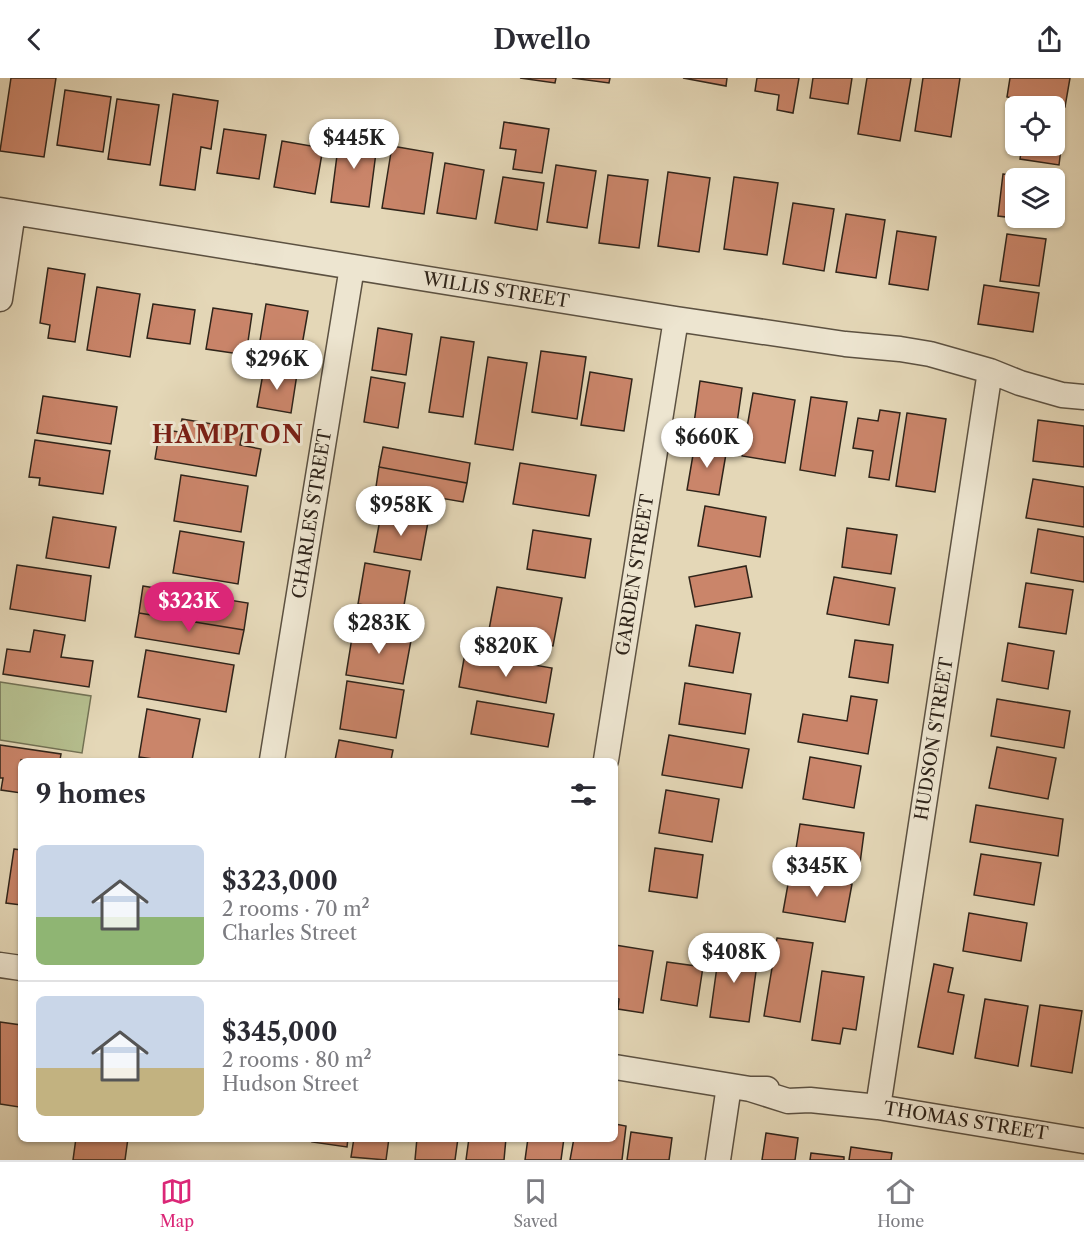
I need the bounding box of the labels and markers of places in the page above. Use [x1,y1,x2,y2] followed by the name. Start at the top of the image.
[312,119,396,170] pin: $445K
[235,340,319,391] pin: $296K
[665,418,749,469] pin: $660K
[359,486,443,537] pin: $958K
[147,582,231,633] pin: $323K
[337,604,421,655] pin: $283K
[464,627,548,678] pin: $820K
[775,847,859,898] pin: $345K
[692,933,776,984] pin: $408K

